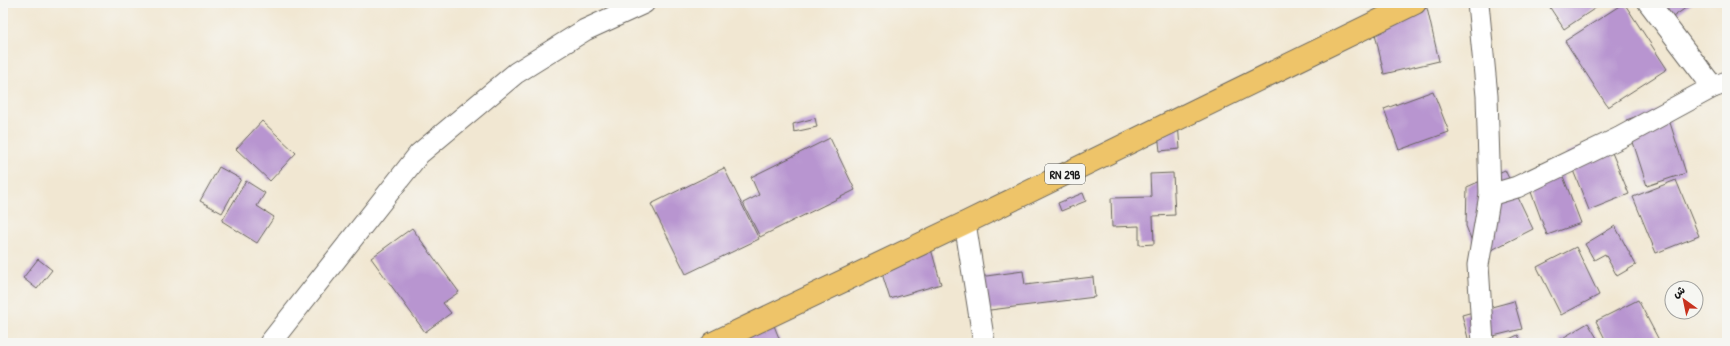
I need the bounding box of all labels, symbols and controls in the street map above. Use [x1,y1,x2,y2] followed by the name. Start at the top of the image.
[1045,164,1085,184] road number: RN 29B
[1664,280,1704,320] north arrow
[1670,282,1687,301] text: ش

